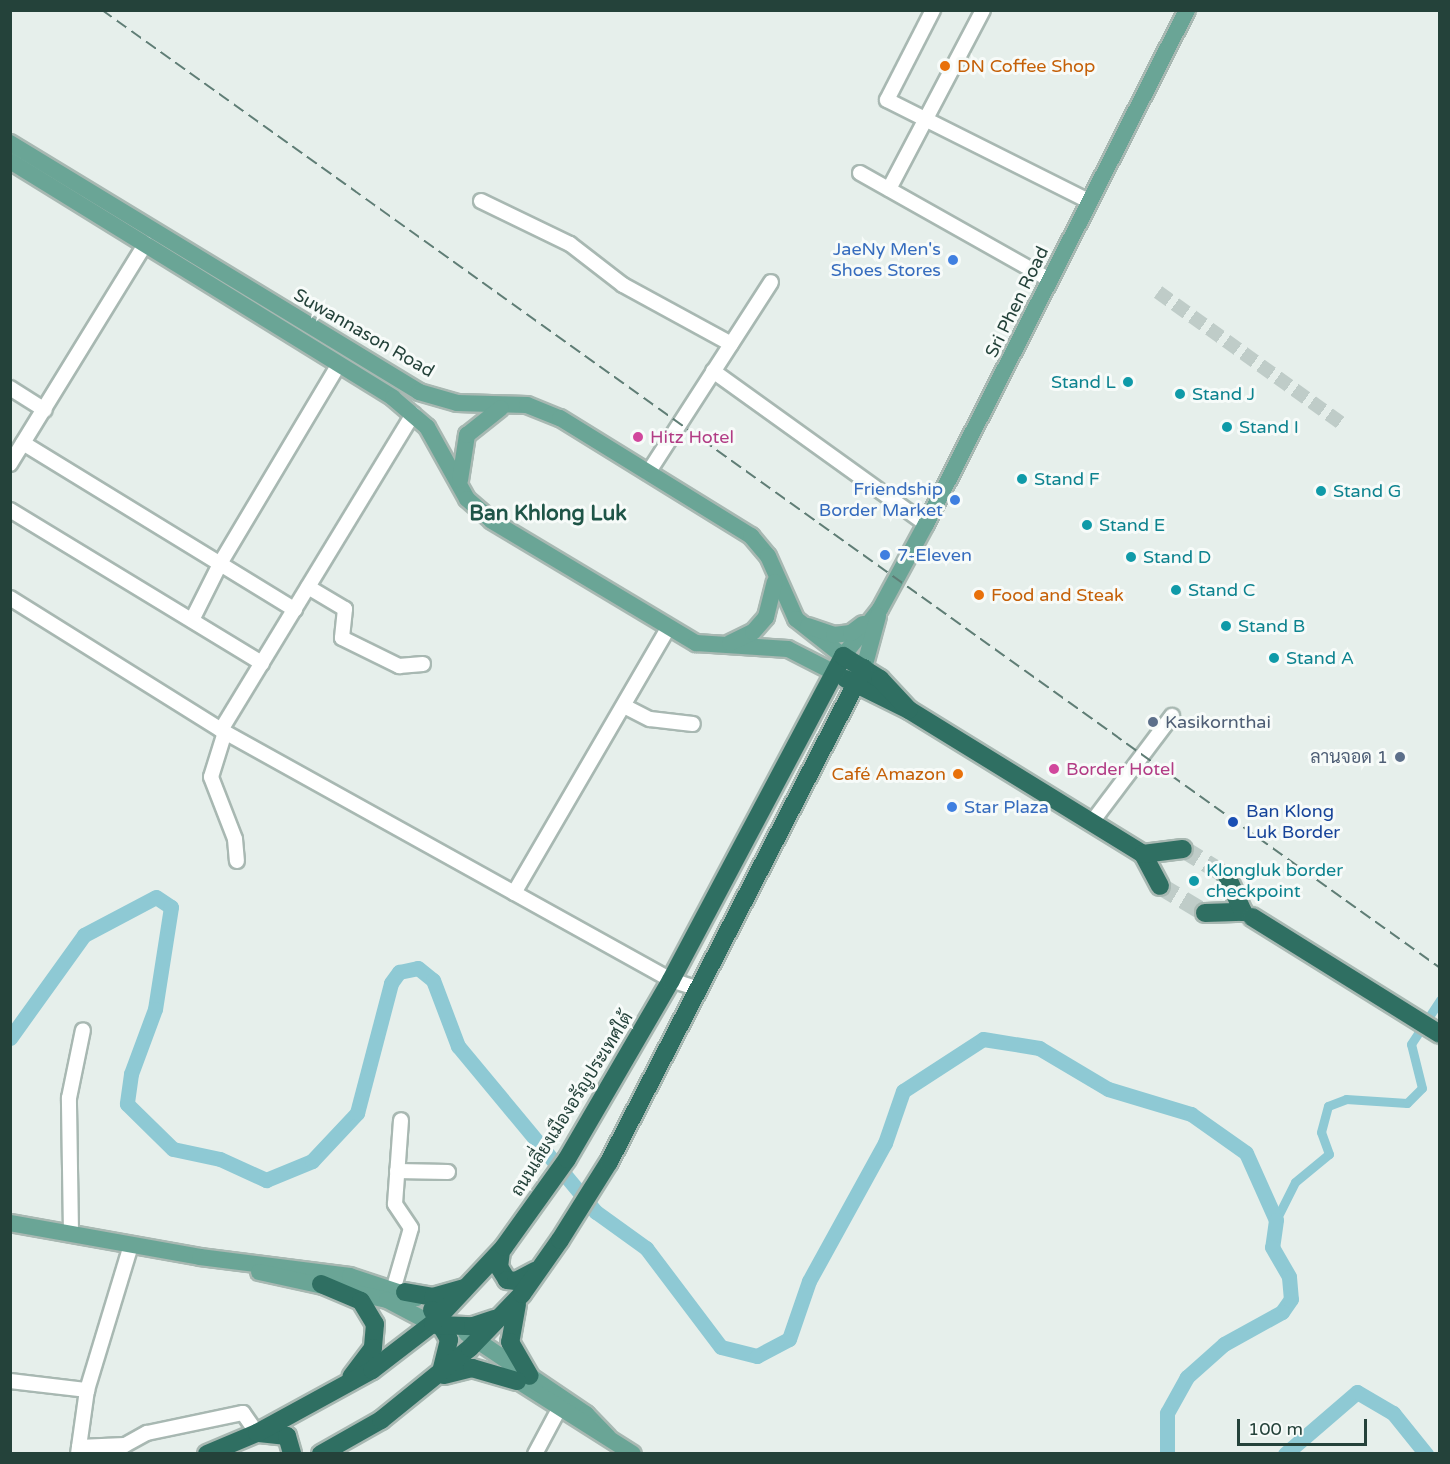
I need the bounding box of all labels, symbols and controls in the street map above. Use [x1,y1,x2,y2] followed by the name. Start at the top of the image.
[957,55,1095,77] place label: DN Coffee Shop
[938,59,952,73] marker: DN Coffee Shop
[831,239,941,282] place label: JaeNy Men's Shoes Stores
[981,243,1053,361] street label: Sri Phen Road
[946,253,960,267] marker: JaeNy Men's Shoes Stores
[290,284,438,382] street label: Suwannason Road
[1051,371,1116,393] place label: Stand L
[1121,375,1135,389] marker: Stand L
[1192,383,1255,405] place label: Stand J
[1173,387,1187,401] marker: Stand J
[1239,416,1299,438] place label: Stand I
[1220,420,1234,434] marker: Stand I
[650,426,734,448] place label: Hitz Hotel
[631,430,645,444] marker: Hitz Hotel
[1034,468,1100,490] place label: Stand F
[1015,472,1029,486] marker: Stand F
[819,479,943,522] place label: Friendship Border Market
[1333,480,1401,502] place label: Stand G
[1314,484,1328,498] marker: Stand G
[948,493,962,507] marker: Friendship Border Market
[469,501,627,527] district label: Ban Khlong Luk
[1099,514,1165,536] place label: Stand E
[1080,518,1094,532] marker: Stand E
[897,544,972,566] place label: 7-Eleven
[1143,546,1211,568] place label: Stand D
[878,548,892,562] marker: 7-Eleven
[1124,550,1138,564] marker: Stand D
[1188,579,1255,601] place label: Stand C
[1169,583,1183,597] marker: Stand C
[991,584,1124,606] place label: Food and Steak
[972,588,986,602] marker: Food and Steak
[1238,615,1305,637] place label: Stand B
[1219,619,1233,633] marker: Stand B
[1286,647,1354,669] place label: Stand A
[1267,651,1281,665] marker: Stand A
[1165,711,1271,733] place label: Kasikornthai
[1146,715,1160,729] marker: Kasikornthai
[1310,746,1388,768] place label: ลานจอด 1
[1393,750,1407,764] marker: ลานจอด 1
[1066,758,1175,780] place label: Border Hotel
[1047,762,1061,776] marker: Border Hotel
[832,763,946,785] place label: Café Amazon
[951,767,965,781] marker: Café Amazon
[964,796,1049,818] place label: Star Plaza
[945,800,959,814] marker: Star Plaza
[1246,801,1340,844] place label: Ban Klong Luk Border
[1224,813,1242,831] marker: Ban Klong Luk Border
[1206,860,1343,902] place label: Klongluk border checkpoint
[1187,874,1201,888] marker: Klongluk border checkpoint
[506,1008,638,1200] street label: ถนนเลี่ยงเมืองอรัญประเทศใต้
[1240,1407,1370,1445] scale bar
[1248,1418,1303,1440] text: 100 m

